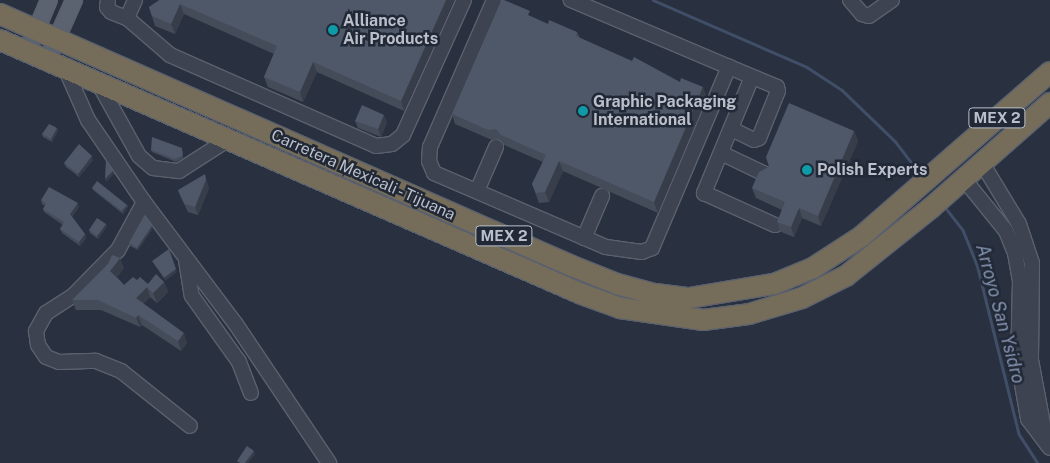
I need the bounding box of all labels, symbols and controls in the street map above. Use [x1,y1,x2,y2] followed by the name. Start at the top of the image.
[343,11,438,49] place label: Alliance Air Products
[327,24,339,36] marker: Alliance Air Products
[593,92,736,130] place label: Graphic Packaging International
[577,105,589,117] marker: Graphic Packaging International
[968,106,1026,130] road number: MEX 2
[266,125,460,225] street label: Carretera Mexicali - Tijuana
[817,160,927,180] place label: Polish Experts
[801,164,813,176] marker: Polish Experts
[475,224,533,248] road number: MEX 2
[971,242,1029,386] water label: Arroyo San Ysidro

